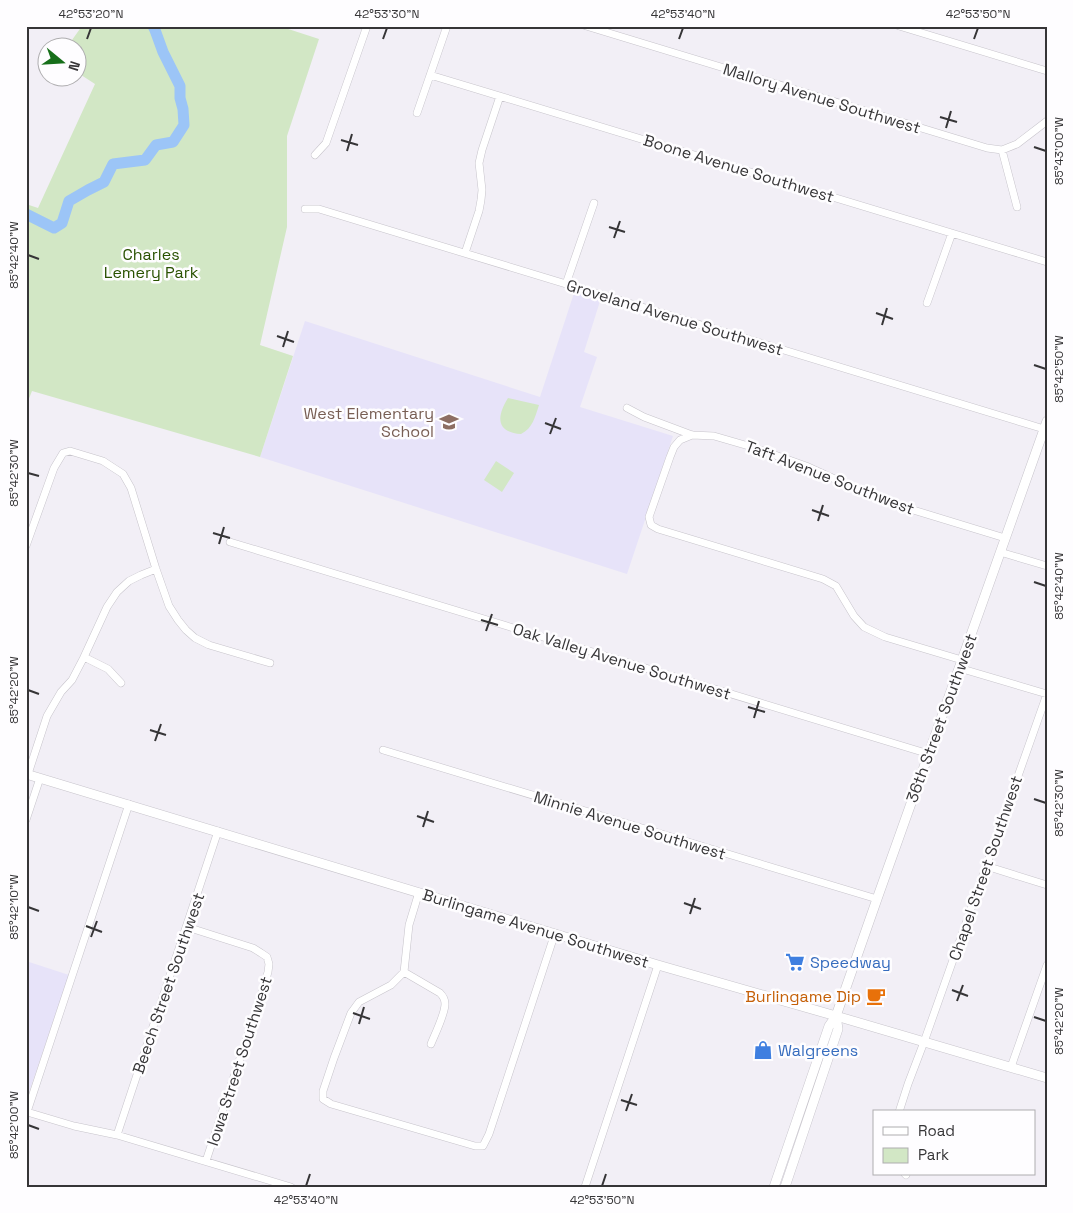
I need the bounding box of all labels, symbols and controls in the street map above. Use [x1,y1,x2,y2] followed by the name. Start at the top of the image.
[59,6,123,22] text: 42°53'20"N
[355,6,419,22] text: 42°53'30"N
[651,6,715,22] text: 42°53'40"N
[946,6,1010,22] text: 42°53'50"N
[38,38,88,88] north arrow
[721,58,923,139] street label: Mallory Avenue Southwest
[64,59,84,73] text: N
[1051,117,1067,185] text: 85°43'00"W
[641,129,837,208] street label: Boone Avenue Southwest
[6,221,22,289] text: 85°42'40"W
[104,244,199,283] park label: Charles Lemery Park
[564,274,786,361] street label: Groveland Avenue Southwest
[1051,335,1067,403] text: 85°42'50"W
[303,403,434,442] place label: West Elementary School
[438,411,460,433] school or university icon: West Elementary School
[742,435,917,519] street label: Taft Avenue Southwest
[6,439,22,507] text: 85°42'30"W
[1051,552,1067,620] text: 85°42'40"W
[510,618,733,705] street label: Oak Valley Avenue Southwest
[901,631,982,805] street label: 36th Street Southwest
[6,656,22,724] text: 85°42'20"W
[1051,769,1067,837] text: 85°42'30"W
[944,773,1027,963] street label: Chapel Street Southwest
[531,786,728,865] street label: Minnie Avenue Southwest
[6,874,22,940] text: 85°42'10"W
[420,884,652,973] street label: Burlingame Avenue Southwest
[128,890,209,1077] street label: Beech Street Southwest
[784,951,806,973] supermarket icon: Speedway
[810,952,891,973] place label: Speedway
[202,974,277,1149] street label: Iowa Street Southwest
[865,985,887,1007] cafe icon: Burlingame Dip
[745,986,861,1007] place label: Burlingame Dip
[1051,987,1067,1055] text: 85°42'20"W
[752,1039,774,1061] shop icon: Walgreens
[778,1040,858,1061] place label: Walgreens
[6,1091,22,1159] text: 85°42'00"W
[873,1110,1036,1176] legend
[918,1121,955,1140] text: Road
[918,1145,949,1164] text: Park
[274,1192,338,1208] text: 42°53'40"N
[570,1192,634,1208] text: 42°53'50"N

